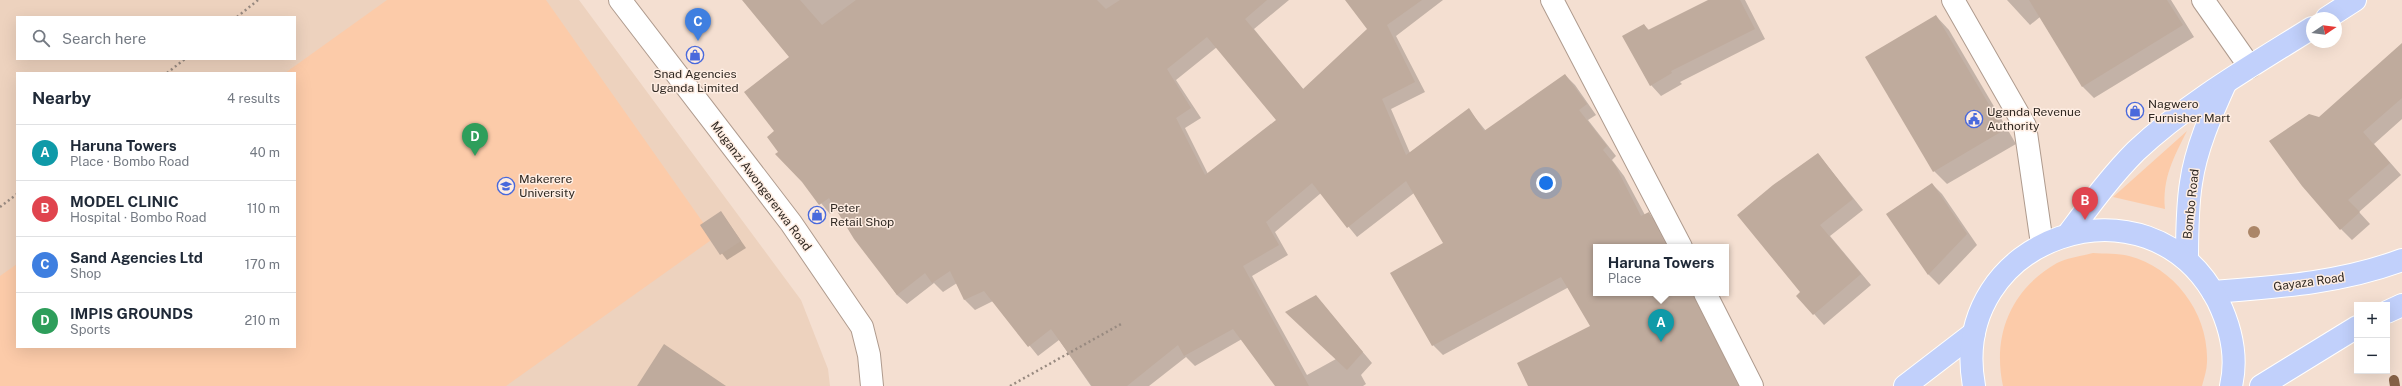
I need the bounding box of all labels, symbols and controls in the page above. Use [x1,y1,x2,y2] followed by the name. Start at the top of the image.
[685,8,711,41] pin: C
[2306,12,2342,48] north arrow
[16,16,296,60] search box
[30,27,52,49] icon: search
[62,30,146,47] text: Search here
[685,45,705,65] shop icon: Snad Agencies Uganda Limited
[651,67,739,95] place label: Snad Agencies Uganda Limited
[32,88,91,108] text: Nearby
[227,91,280,106] text: 4 results
[2148,97,2231,125] place label: Nagwero Furnisher Mart
[2125,101,2145,121] shop icon: Nagwero Furnisher Mart
[1987,105,2081,133] place label: Uganda Revenue Authority
[1964,109,1984,129] public building icon: Uganda Revenue Authority
[708,119,814,253] street label: Muganzi Awongererwa Road
[462,123,488,156] pin: D
[70,137,177,154] text: Haruna Towers
[40,145,50,160] text: A
[249,145,280,160] text: 40 m
[70,154,189,169] text: Place · Bombo Road
[2180,168,2202,240] street label: Bombo Road
[519,172,575,200] place label: Makerere University
[1536,173,1556,193] your location
[496,176,516,196] school or university icon: Makerere University
[2072,187,2098,220] pin: B
[70,193,179,210] text: MODEL CLINIC
[41,201,49,216] text: B
[247,201,280,216] text: 110 m
[830,201,894,229] place label: Peter Retail Shop
[807,205,827,225] shop icon: Peter Retail Shop
[70,210,206,225] text: Hospital · Bombo Road
[1593,244,1729,296] popup
[70,249,203,266] text: Sand Agencies Ltd
[1608,254,1714,271] text: Haruna Towers
[40,257,50,272] text: C
[245,257,280,272] text: 170 m
[70,266,101,281] text: Shop
[2272,270,2346,294] street label: Gayaza Road
[1608,271,1641,286] text: Place
[2354,302,2390,374] map controls
[2354,302,2390,338] button: +
[70,305,193,322] text: IMPIS GROUNDS
[1648,309,1674,342] pin: A
[40,313,50,328] text: D
[245,313,280,328] text: 210 m
[70,322,110,337] text: Sports
[2354,338,2390,374] button: −

